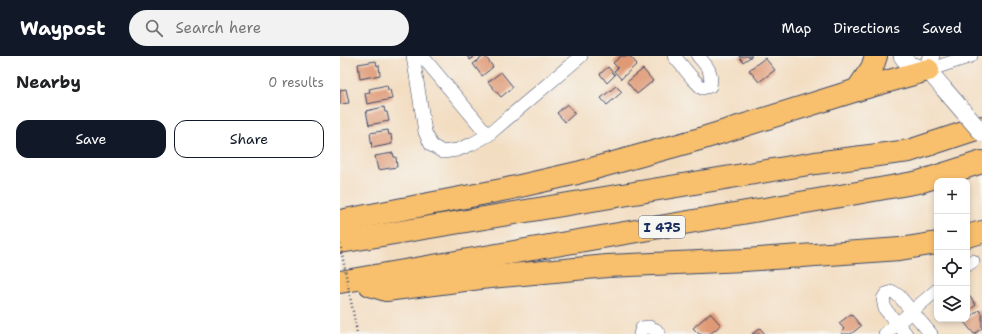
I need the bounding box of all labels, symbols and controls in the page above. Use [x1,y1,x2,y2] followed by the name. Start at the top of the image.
[129,10,409,46] search box
[20,16,105,41] text: Waypost
[143,17,165,39] icon: search
[175,18,261,38] text: Search here
[782,19,812,37] text: Map
[834,19,900,37] text: Directions
[922,19,962,37] text: Saved
[16,71,81,93] text: Nearby
[268,74,324,91] text: 0 results
[16,120,166,158] button: Save
[174,120,324,158] button: Share
[934,178,970,322] map controls
[934,178,970,214] button: +
[934,214,970,250] button: −
[639,216,685,238] road number: I 475
[934,250,970,286] button: locate
[934,286,970,322] button: layers

